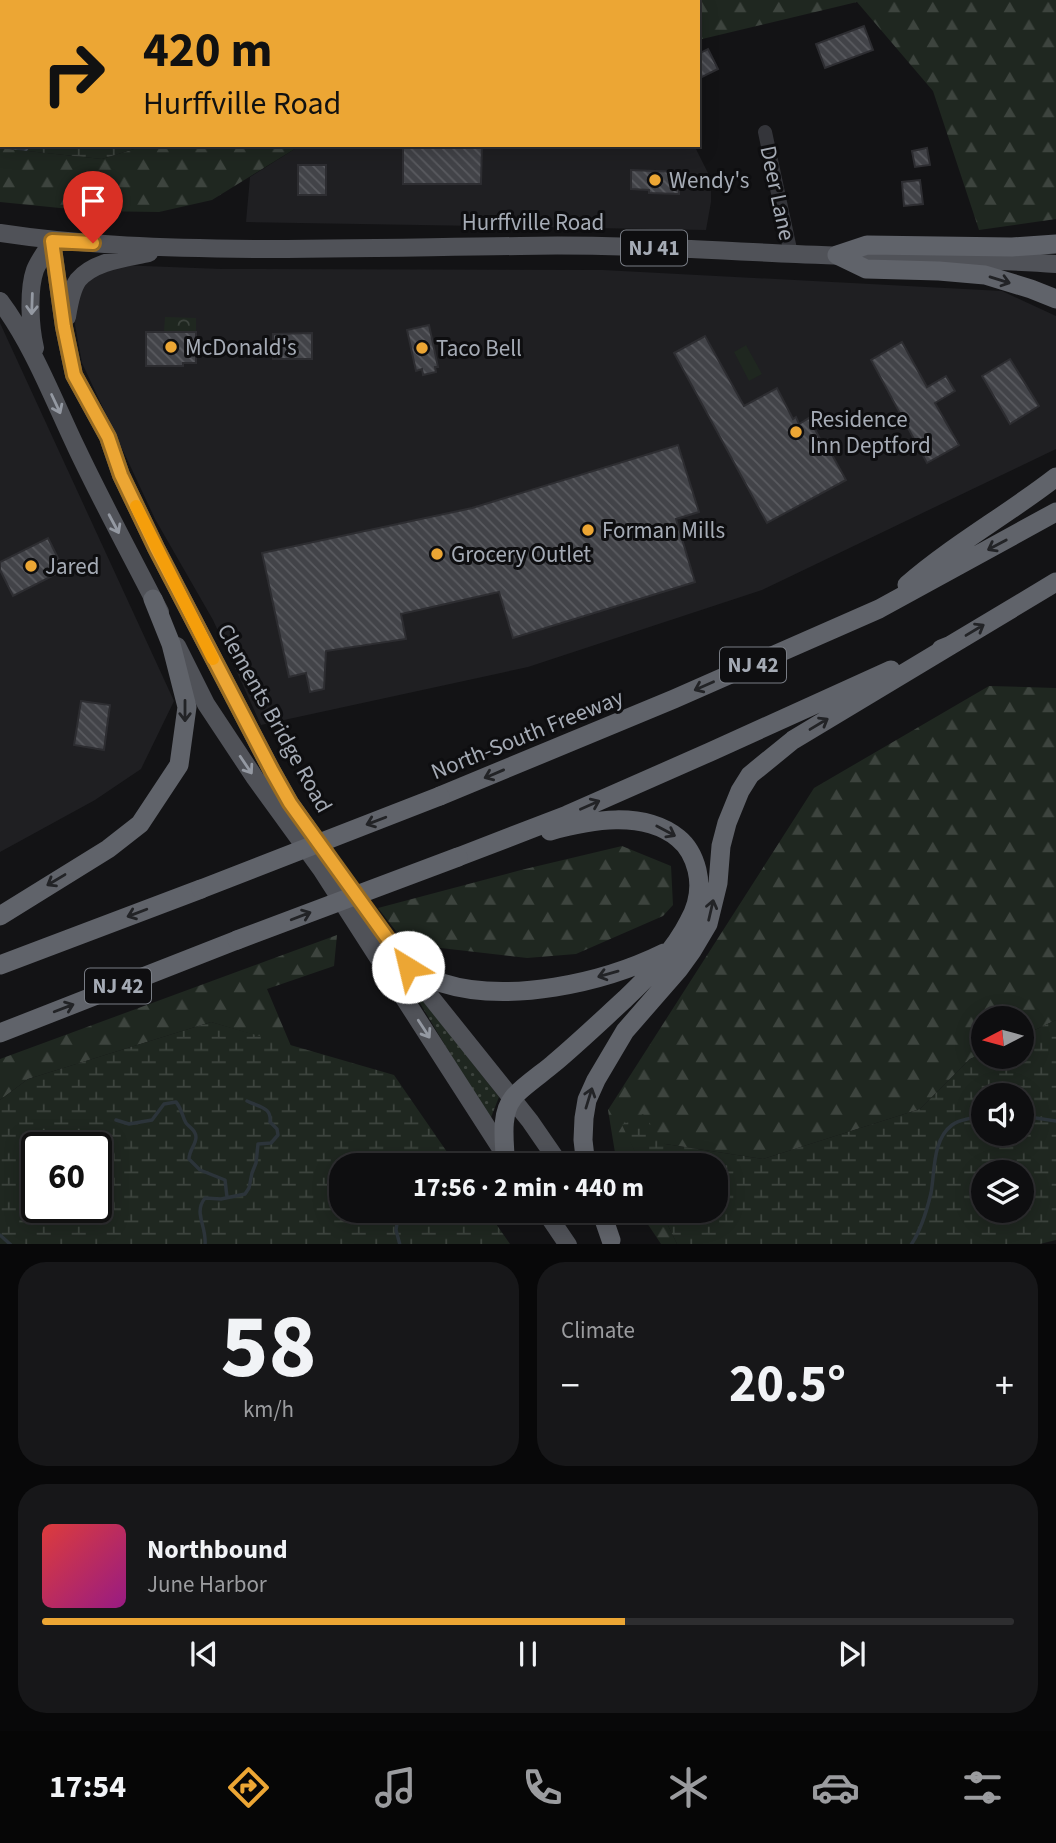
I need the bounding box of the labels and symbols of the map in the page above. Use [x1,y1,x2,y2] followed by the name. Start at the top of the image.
[751,143,804,244] street label: Deer Lane
[669,164,749,197] place label: Wendy's
[63,171,123,243] pin
[647,172,663,188] marker: Wendy's
[462,206,604,239] street label: Hurffville Road
[621,230,687,266] road number: NJ 41
[988,274,1010,287] one-way arrow
[25,293,38,316] one-way arrow
[185,331,297,364] place label: McDonald's
[436,332,522,365] place label: Taco Bell
[163,339,179,355] marker: McDonald's
[414,340,430,356] marker: Taco Bell
[49,393,63,414] one-way arrow
[810,403,931,462] place label: Residence Inn Deptford
[788,424,804,440] marker: Residence Inn Deptford
[107,513,121,534] one-way arrow
[602,514,725,547] place label: Forman Mills
[580,522,596,538] marker: Forman Mills
[451,538,591,571] place label: Grocery Outlet
[987,538,1007,552] one-way arrow
[429,546,445,562] marker: Grocery Outlet
[45,550,100,583] place label: Jared
[23,558,39,574] marker: Jared
[209,618,340,819] street label: Clements Bridge Road
[965,623,985,637] one-way arrow
[720,648,786,682] road number: NJ 42
[693,680,715,693] one-way arrow
[426,681,629,788] street label: North-South Freeway
[178,699,192,722] one-way arrow
[808,717,828,731] one-way arrow
[239,755,254,774] one-way arrow
[483,768,505,781] one-way arrow
[578,798,600,811] one-way arrow
[366,816,388,828] one-way arrow
[656,825,676,839] one-way arrow
[46,874,66,888] one-way arrow
[706,899,719,921] one-way arrow
[127,908,149,920] one-way arrow
[289,908,311,921] one-way arrow
[371,930,445,1004] position arrow
[85,968,151,1004] road number: NJ 42
[597,969,619,982] one-way arrow
[52,1000,74,1013] one-way arrow
[971,1006,1034,1069] north arrow
[418,1019,432,1039] one-way arrow
[584,1088,596,1110] one-way arrow
[21,1132,112,1223] speed limit sign: 60

